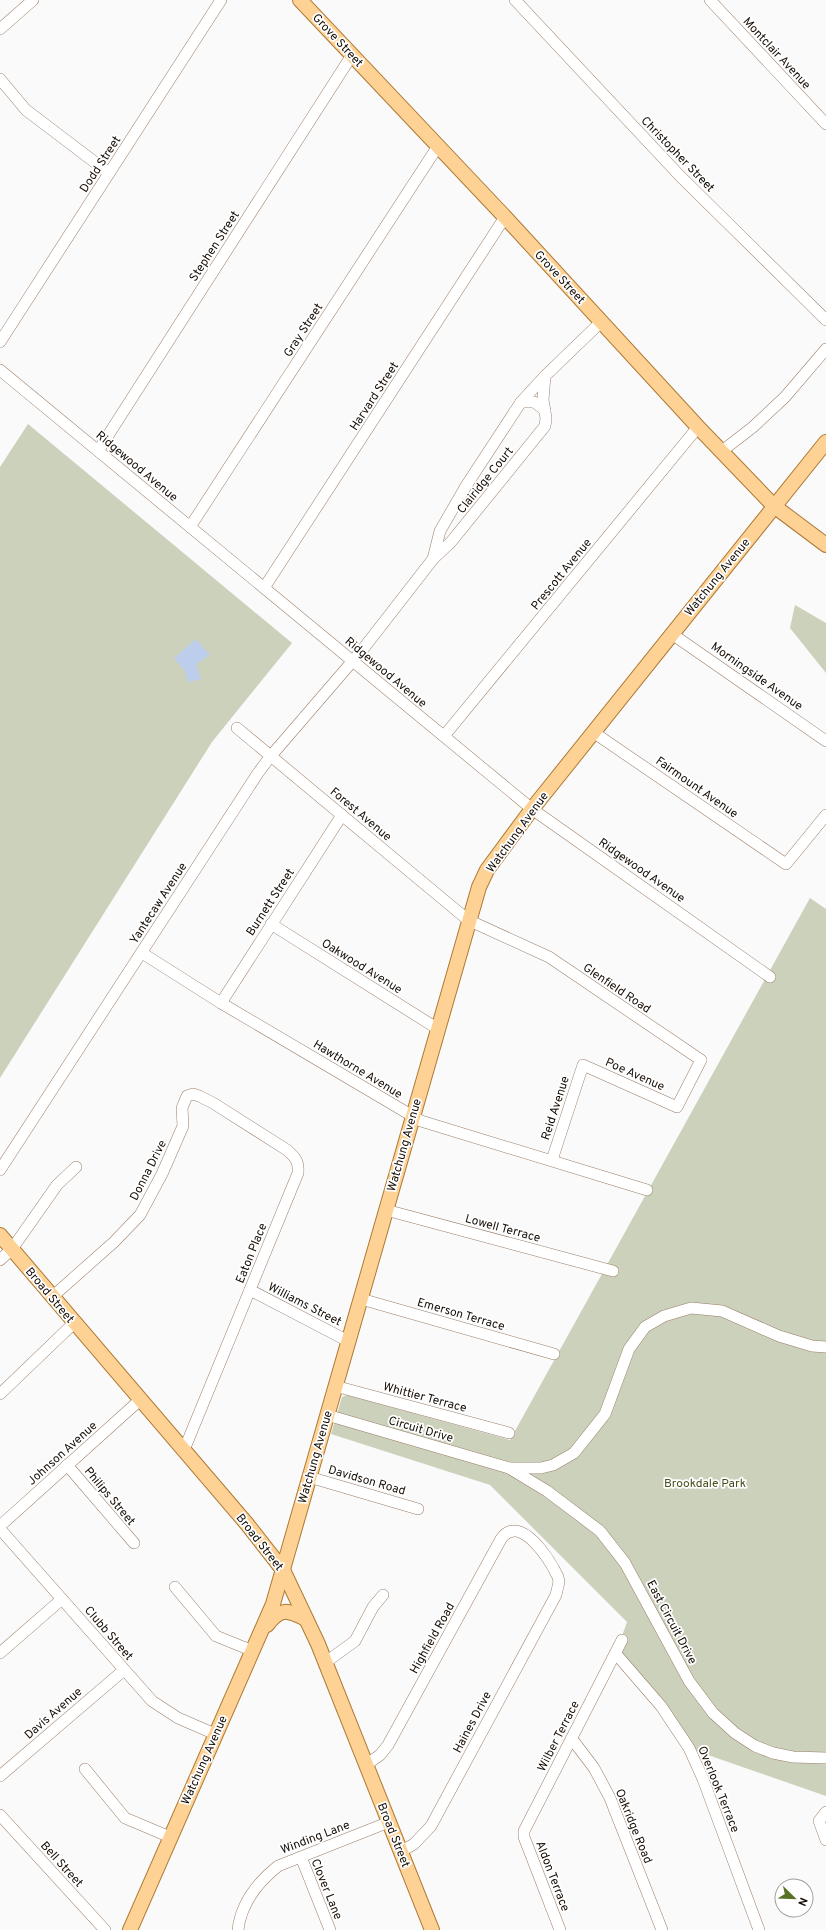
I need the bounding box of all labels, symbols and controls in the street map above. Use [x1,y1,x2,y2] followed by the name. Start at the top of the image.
[308,10,366,71] street label: Grove Street
[739,14,814,93] street label: Montclair Avenue
[637,113,718,196] street label: Christopher Street
[77,133,125,196] street label: Dodd Street
[186,208,244,285] street label: Stephen Street
[530,247,588,308] street label: Grove Street
[280,301,327,361] street label: Gray Street
[347,359,403,434] street label: Harvard Street
[92,428,181,506] street label: Ridgewood Avenue
[454,444,518,517] street label: Clairidge Court
[528,535,596,614] street label: Prescott Avenue
[681,535,754,620] street label: Watchung Avenue
[341,634,430,712] street label: Ridgewood Avenue
[707,639,806,715] street label: Morningside Avenue
[652,753,741,822] street label: Fairmount Avenue
[326,784,394,845] street label: Forest Avenue
[483,789,553,876] street label: Watchung Avenue
[595,835,688,907] street label: Ridgewood Avenue
[127,860,191,947] street label: Yantecaw Avenue
[243,866,299,939] street label: Burnett Street
[318,936,405,998] street label: Oakwood Avenue
[579,960,654,1017] street label: Glenfield Road
[310,1037,405,1103] street label: Hawthorne Avenue
[602,1055,667,1095] street label: Poe Avenue
[538,1074,574,1142] street label: Reid Avenue
[384,1097,426,1194] street label: Watchung Avenue
[127,1137,171,1203] street label: Donna Drive
[463,1211,542,1247] street label: Lowell Terrace
[233,1221,271,1286] street label: Eaton Place
[21,1264,77,1327] street label: Broad Street
[265,1279,344,1330] street label: Williams Street
[415,1295,506,1335] street label: Emerson Terrace
[381,1379,468,1417] street label: Whittier Terrace
[295,1409,337,1506] street label: Watchung Avenue
[386,1413,455,1447] street label: Circuit Drive
[25,1418,101,1489] street label: Johnson Avenue
[326,1462,407,1500] street label: Davidson Road
[80,1464,138,1529] street label: Philips Street
[664,1476,746,1492] park label: Brookdale Park
[232,1511,287,1574] street label: Broad Street
[642,1578,700,1667] street label: East Circuit Drive
[407,1600,459,1677] street label: Highfield Road
[80,1603,136,1664] street label: Clubb Street
[21,1684,86,1743] street label: Davis Avenue
[450,1689,496,1756] street label: Haines Drive
[534,1698,584,1775] street label: Wilber Terrace
[178,1713,232,1808] street label: Watchung Avenue
[693,1744,743,1835] street label: Overlook Terrace
[611,1787,655,1866] street label: Oakridge Road
[373,1801,413,1870] street label: Broad Street
[278,1817,352,1858] street label: Winding Lane
[36,1838,86,1891] street label: Bell Street
[531,1839,573,1914] street label: Aldon Terrace
[307,1857,346,1922] street label: Clover Lane
[774,1878,814,1918] north arrow
[794,1895,810,1908] text: N

